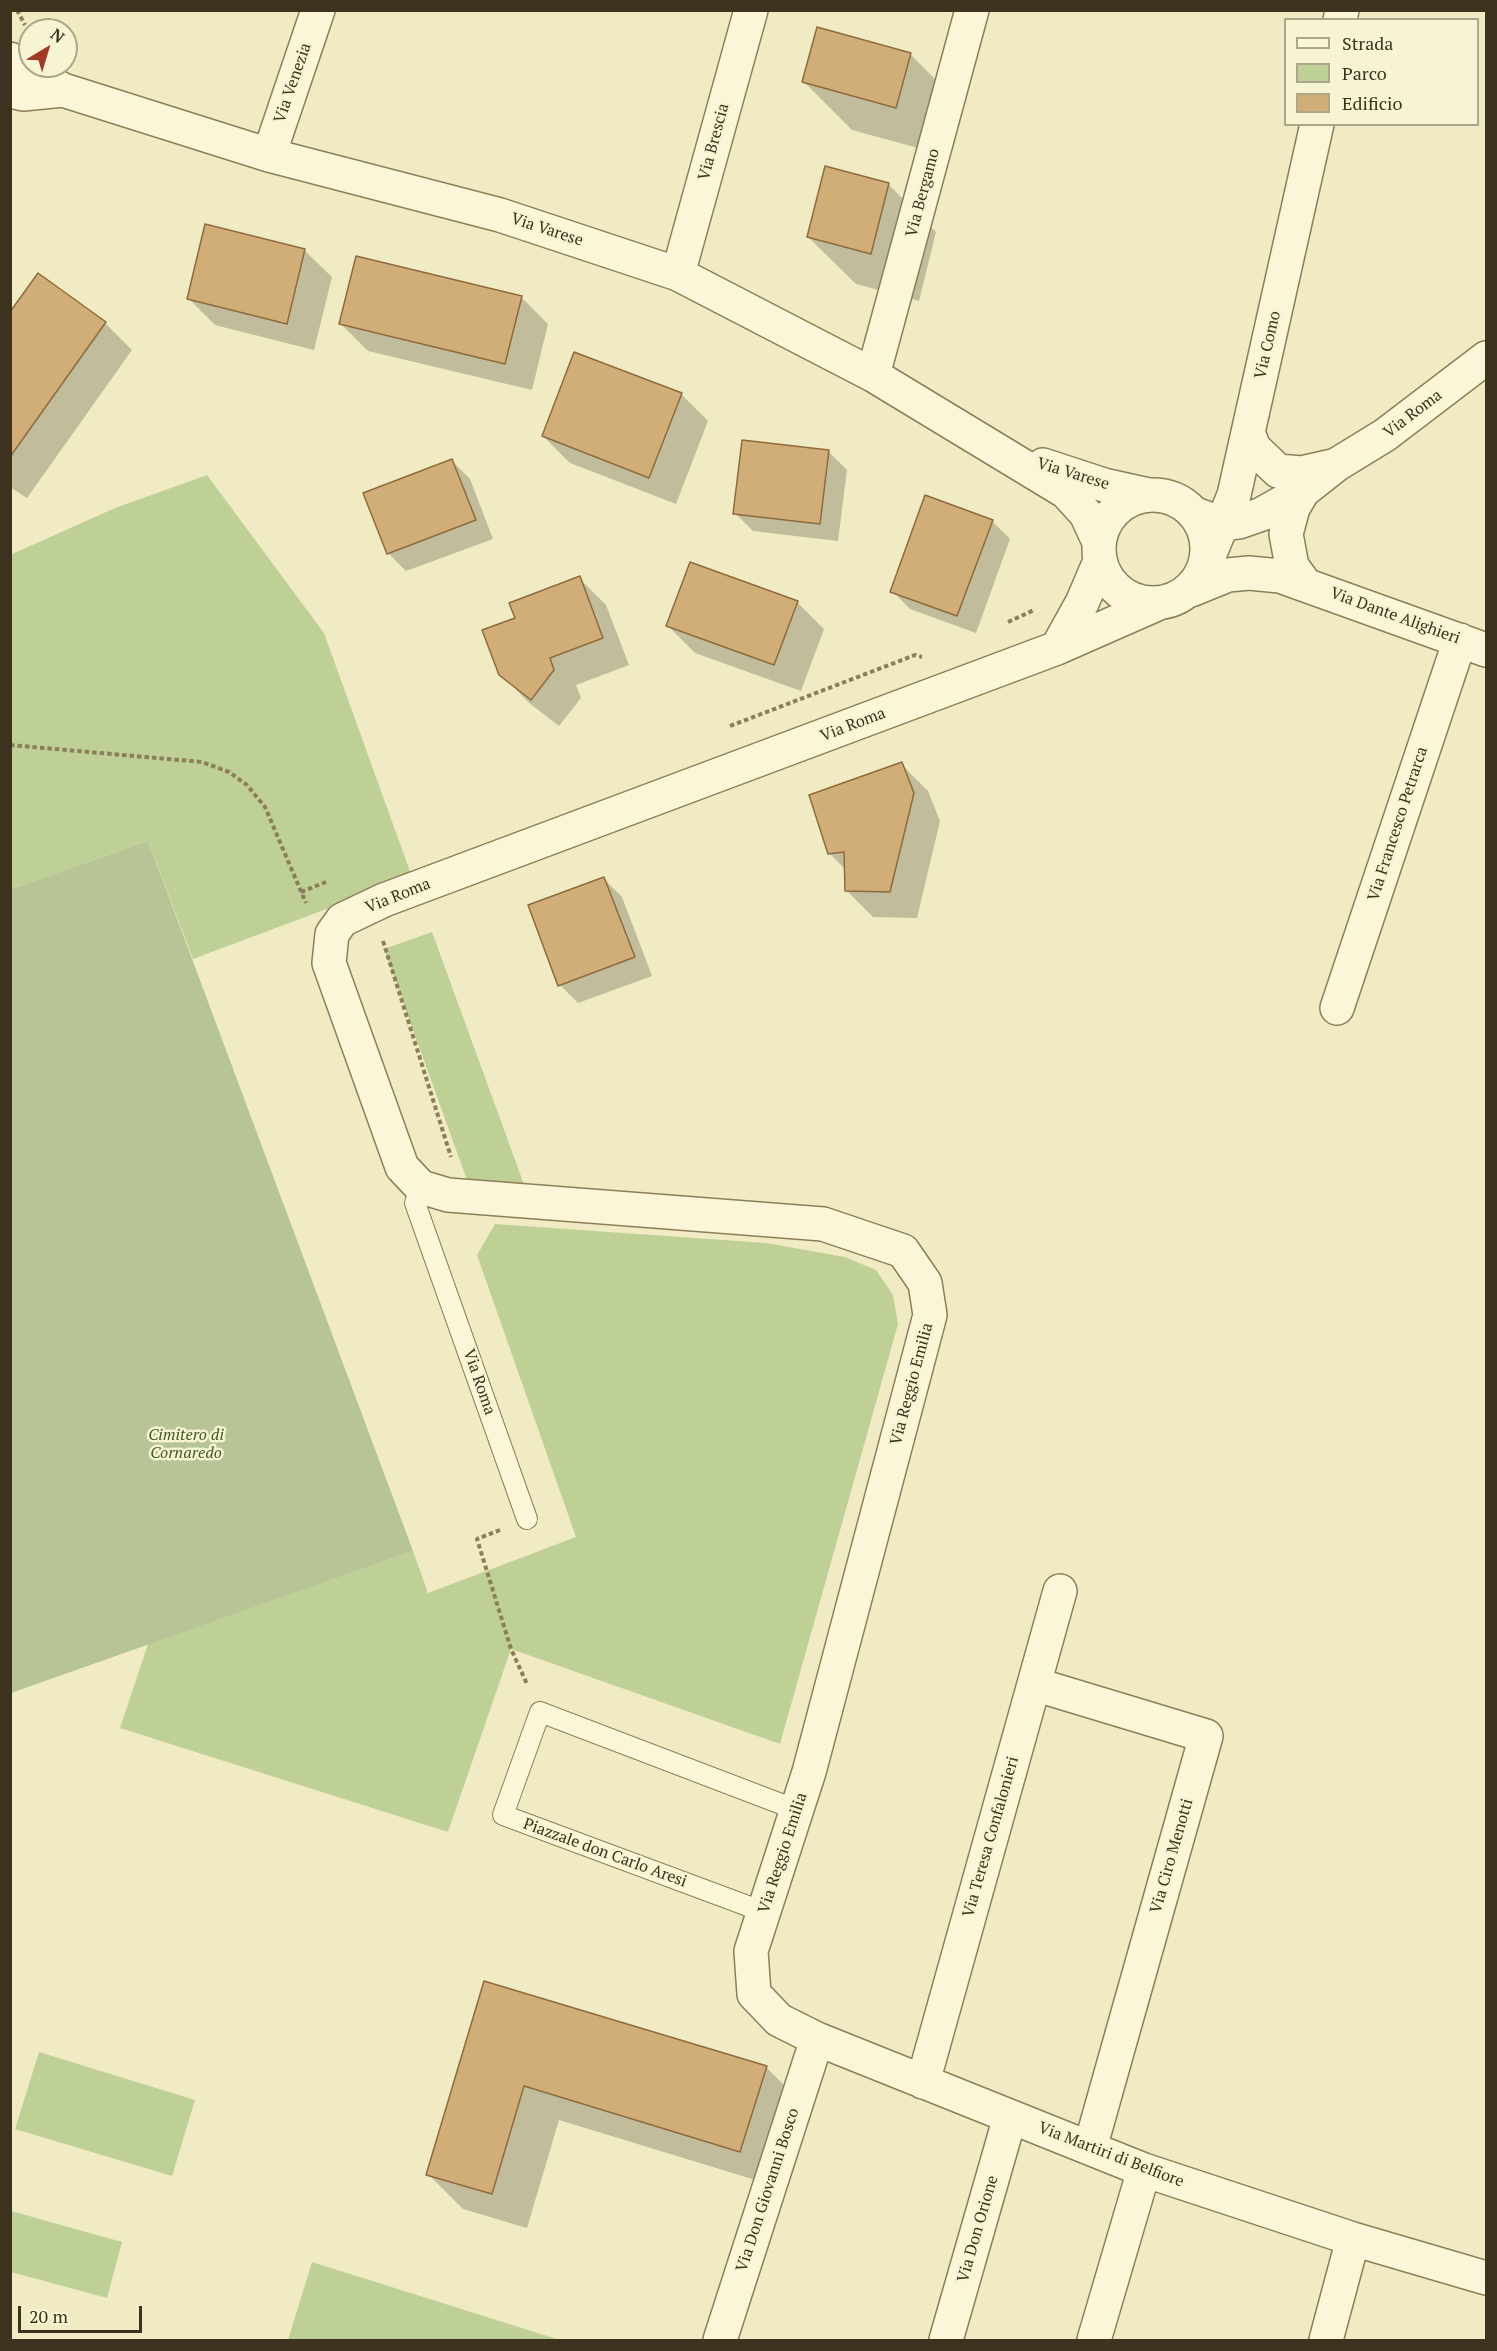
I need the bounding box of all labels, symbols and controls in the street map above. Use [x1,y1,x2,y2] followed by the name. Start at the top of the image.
[18,18,78,78] north arrow
[1284,18,1479,126] legend
[46,23,69,48] text: N
[1342,31,1393,55] text: Strada
[270,40,316,126] street label: Via Venezia
[1342,61,1387,85] text: Parco
[1342,91,1402,115] text: Edificio
[694,101,734,183] street label: Via Brescia
[902,147,944,239] street label: Via Bergamo
[509,209,585,251] street label: Via Varese
[1251,309,1285,381] street label: Via Como
[1380,386,1446,442] street label: Via Roma
[1035,454,1111,494] street label: Via Varese
[1327,584,1463,648] street label: Via Dante Alighieri
[818,704,888,746] street label: Via Roma
[1364,744,1432,904] street label: Via Francesco Petrarca
[363,874,433,918] street label: Via Roma
[886,1321,938,1447] street label: Via Reggio Emilia
[459,1347,499,1417] street label: Via Roma
[148,1425,224,1463] park label: Cimitero di Cornaredo
[959,1754,1023,1920] street label: Via Teresa Confalonieri
[754,1790,812,1916] street label: Via Reggio Emilia
[1146,1796,1198,1916] street label: Via Ciro Menotti
[521,1814,689,1892] street label: Piazzale don Carlo Aresi
[732,2106,804,2274] street label: Via Don Giovanni Bosco
[1036,2118,1186,2192] street label: Via Martiri di Belfiore
[954,2173,1002,2285] street label: Via Don Orione
[21,2294,146,2332] scale bar
[29,2304,68,2328] text: 20 m

